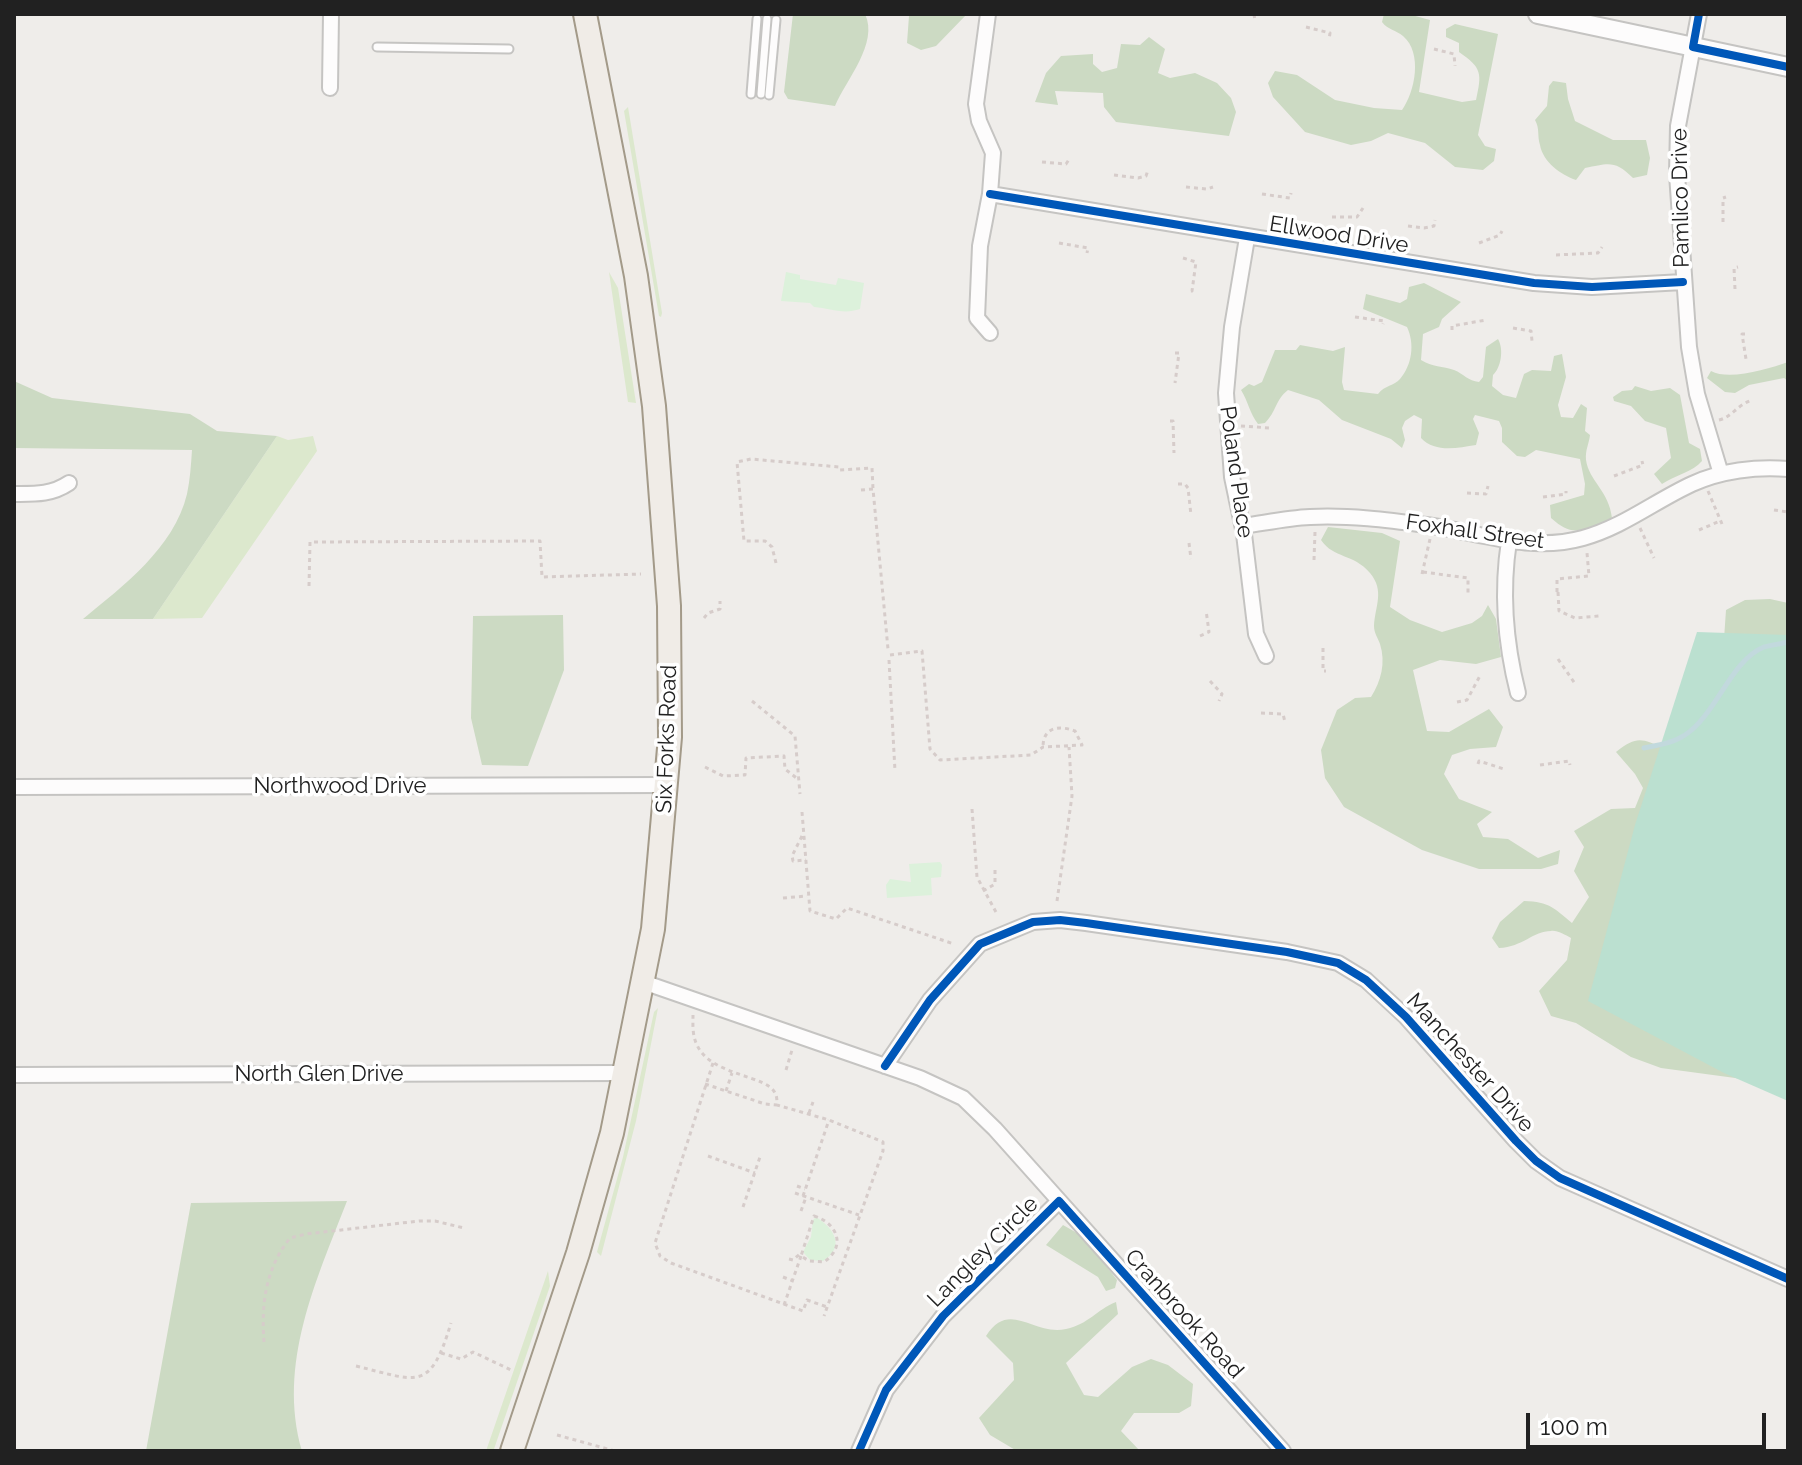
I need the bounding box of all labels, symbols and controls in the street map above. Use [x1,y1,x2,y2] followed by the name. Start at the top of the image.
[1667,128,1695,268] street label: Pamlico Drive
[1268,211,1410,259] street label: Ellwood Drive
[1214,404,1258,540] street label: Poland Place
[1404,509,1546,555] street label: Foxhall Street
[651,664,683,814] street label: Six Forks Road
[254,773,426,799] street label: Northwood Drive
[1401,988,1539,1138] street label: Manchester Drive
[235,1061,403,1087] street label: North Glen Drive
[922,1191,1044,1313] street label: Langley Circle
[1119,1244,1249,1384] street label: Cranbrook Road
[1530,1397,1770,1447] scale bar
[1540,1412,1608,1441] text: 100 m

